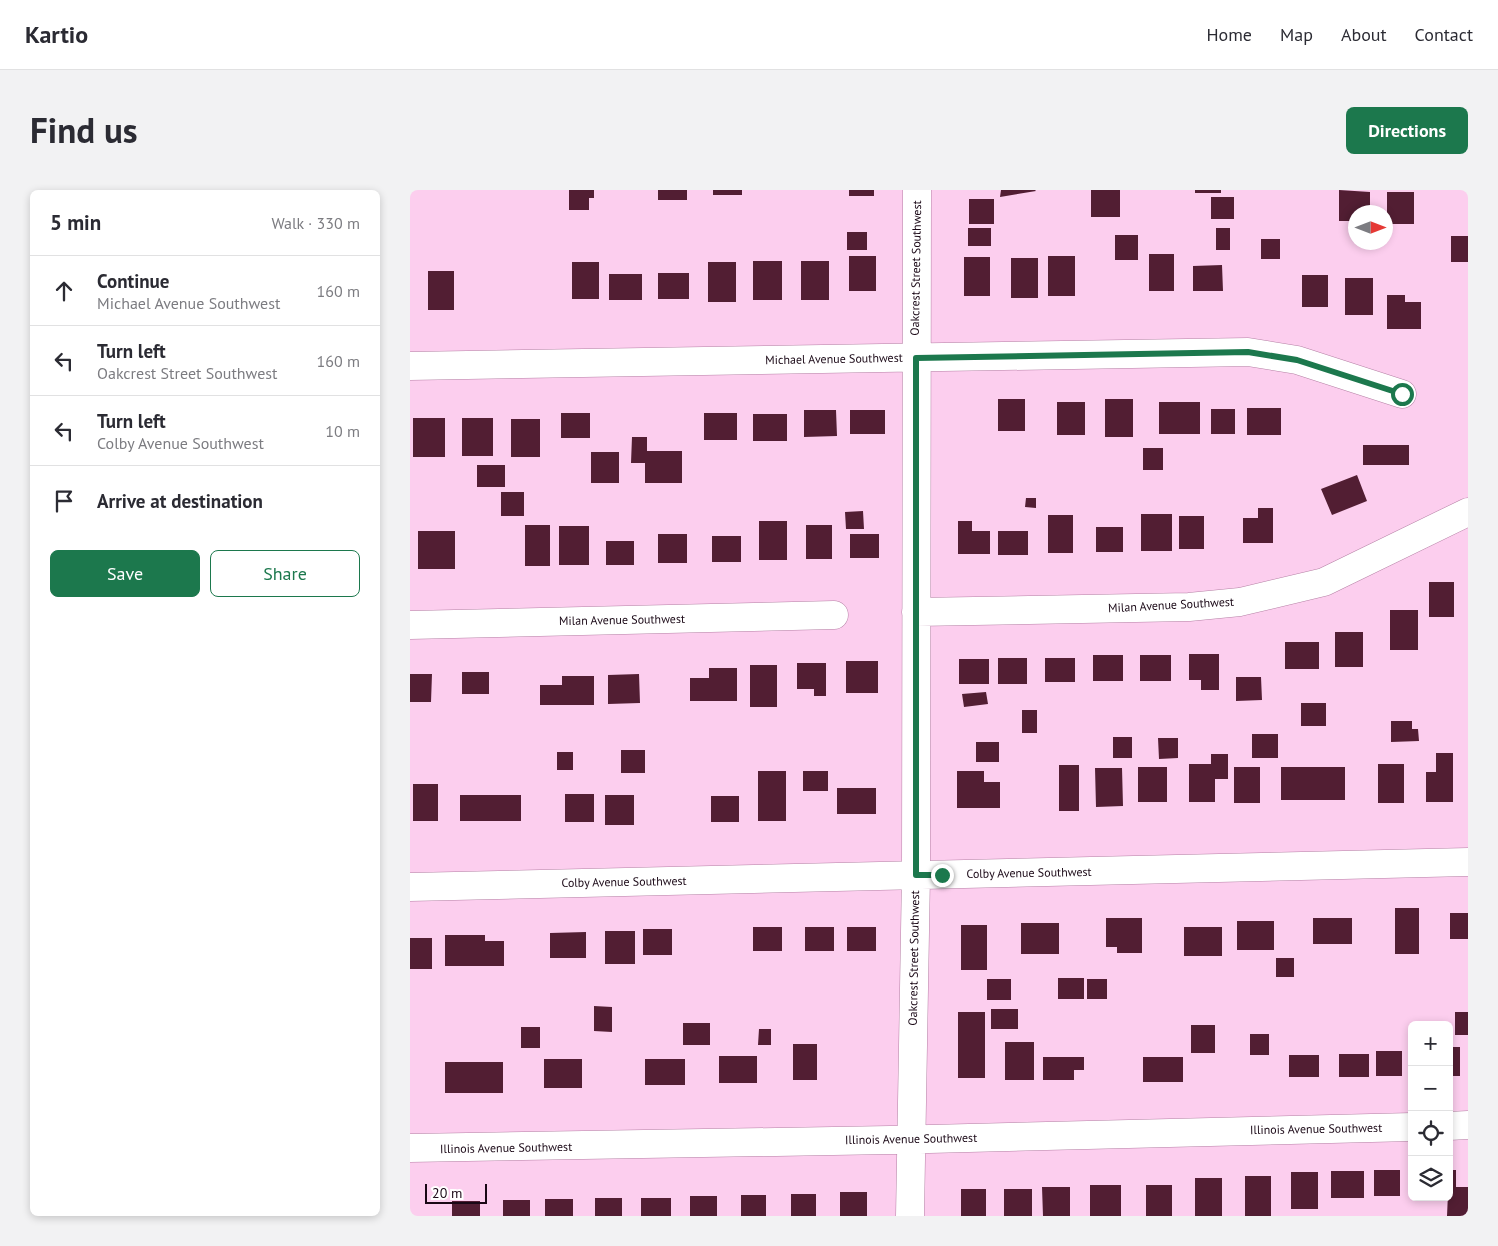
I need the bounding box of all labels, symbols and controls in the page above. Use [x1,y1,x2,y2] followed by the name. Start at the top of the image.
[25,19,88,50] text: Kartio
[1206,23,1252,46] text: Home
[1280,23,1313,46] text: Map
[1341,23,1387,46] text: About
[1415,23,1473,46] text: Contact
[30,107,138,153] text: Find us
[1346,107,1468,154] button: Directions
[907,200,924,336] street label: Oakcrest Street Southwest
[1348,205,1393,250] north arrow
[50,209,101,236] text: 5 min
[271,213,360,233] text: Walk · 330 m
[97,269,169,293] text: Continue
[50,277,78,305] icon: ahead
[317,281,360,301] text: 160 m
[97,293,280,313] text: Michael Avenue Southwest
[97,339,166,363] text: Turn left
[50,347,78,375] icon: left
[765,350,903,367] street label: Michael Avenue Southwest
[317,351,360,371] text: 160 m
[97,363,277,383] text: Oakcrest Street Southwest
[1391,383,1414,406] route start
[97,409,166,433] text: Turn left
[50,417,78,445] icon: left
[325,421,360,441] text: 10 m
[97,433,264,453] text: Colby Avenue Southwest
[50,487,78,515] icon: arrive
[97,489,263,513] text: Arrive at destination
[50,550,200,597] button: Save
[210,550,360,597] button: Share
[1108,594,1234,615] street label: Milan Avenue Southwest
[559,611,685,628] street label: Milan Avenue Southwest
[931,864,954,887] route end
[966,864,1092,881] street label: Colby Avenue Southwest
[561,873,687,890] street label: Colby Avenue Southwest
[905,890,922,1026] street label: Oakcrest Street Southwest
[1408,1021,1453,1201] map controls
[1408,1021,1453,1066] button: +
[1408,1066,1453,1111] button: −
[1408,1111,1453,1156] button: locate
[1250,1120,1382,1137] street label: Illinois Avenue Southwest
[845,1130,977,1147] street label: Illinois Avenue Southwest
[440,1139,572,1156] street label: Illinois Avenue Southwest
[1408,1156,1453,1201] button: layers
[425,1181,488,1204] scale bar
[432,1184,462,1202] text: 20 m

